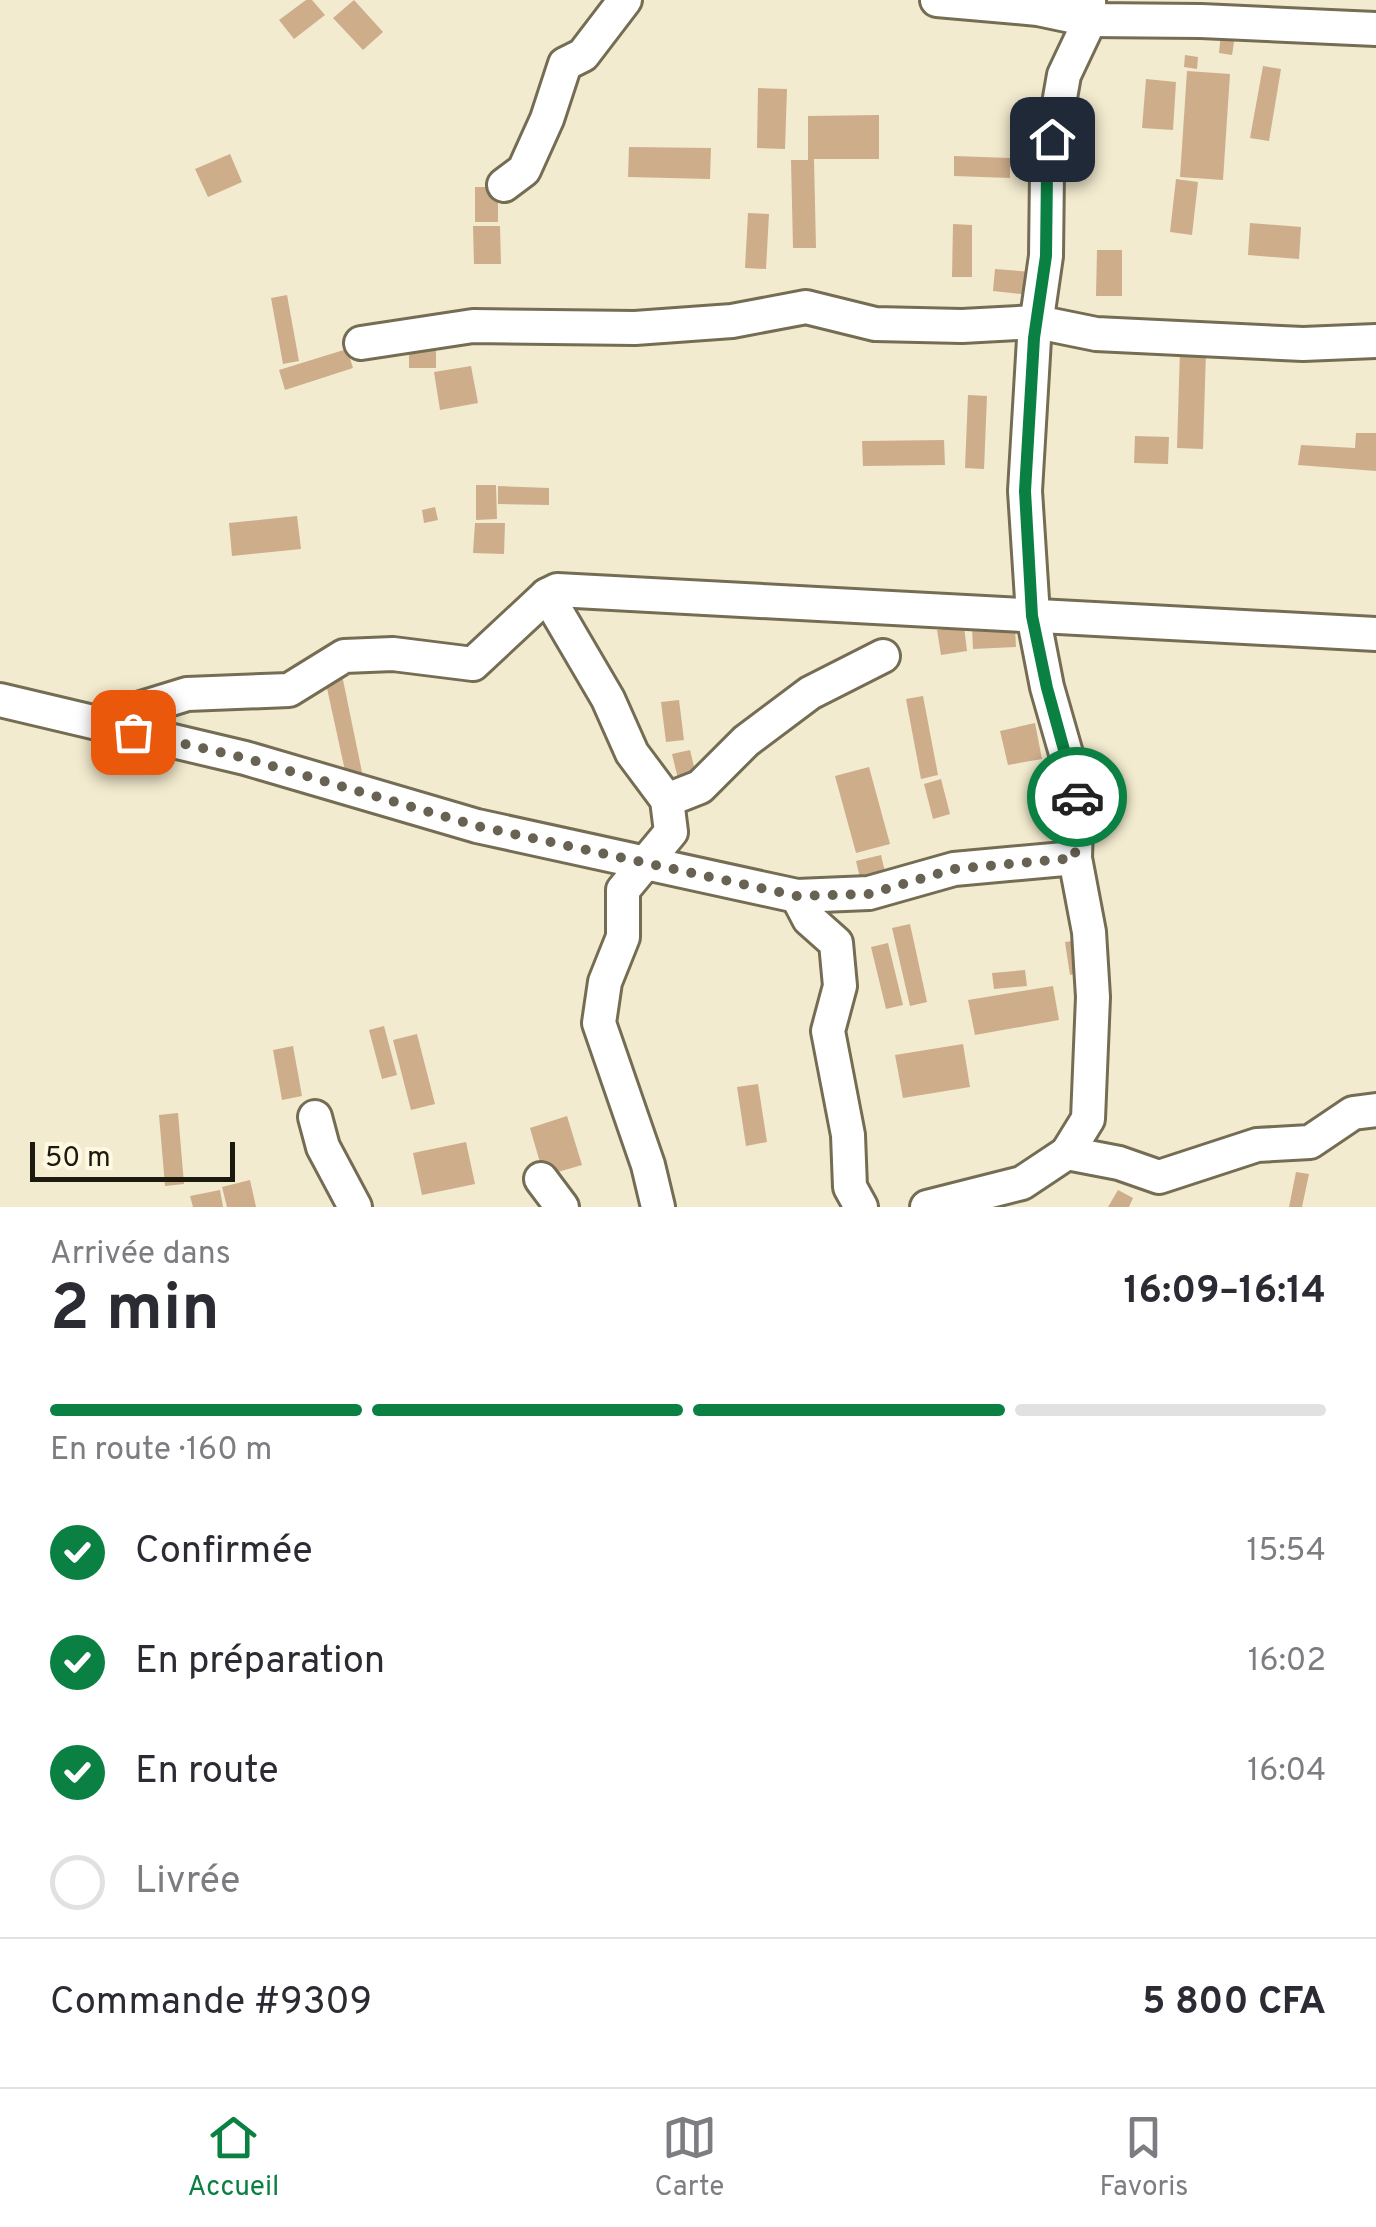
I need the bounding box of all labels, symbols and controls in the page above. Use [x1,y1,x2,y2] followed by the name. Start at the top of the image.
[1010,97,1095,182] pin
[1025,112,1080,167] icon: home
[91,690,176,775] pin
[106,705,161,760] icon: bag
[1027,747,1127,847] courier
[1050,770,1105,825] icon: car
[30,1137,235,1182] scale bar
[45,1141,111,1177] text: 50 m
[50,1235,231,1275] text: Arrivée dans
[1123,1268,1326,1317] text: 16:09–16:14
[50,1271,220,1353] text: 2 min
[50,1431,272,1471] text: En route · 160 m
[50,1525,105,1580] icon: check
[135,1528,313,1577] text: Confirmée
[1247,1532,1326,1572] text: 15:54
[50,1635,105,1690] icon: check
[135,1638,385,1687] text: En préparation
[1248,1642,1326,1682] text: 16:02
[50,1745,105,1800] icon: check
[135,1748,279,1797] text: En route
[1247,1752,1326,1792] text: 16:04
[135,1858,240,1907] text: Livrée
[50,1979,372,2028] text: Commande #9309
[1142,1979,1326,2028] text: 5 800 CFA
[188,2110,279,2206] tab: Accueil
[655,2110,724,2206] tab: Carte
[1100,2110,1188,2206] tab: Favoris

